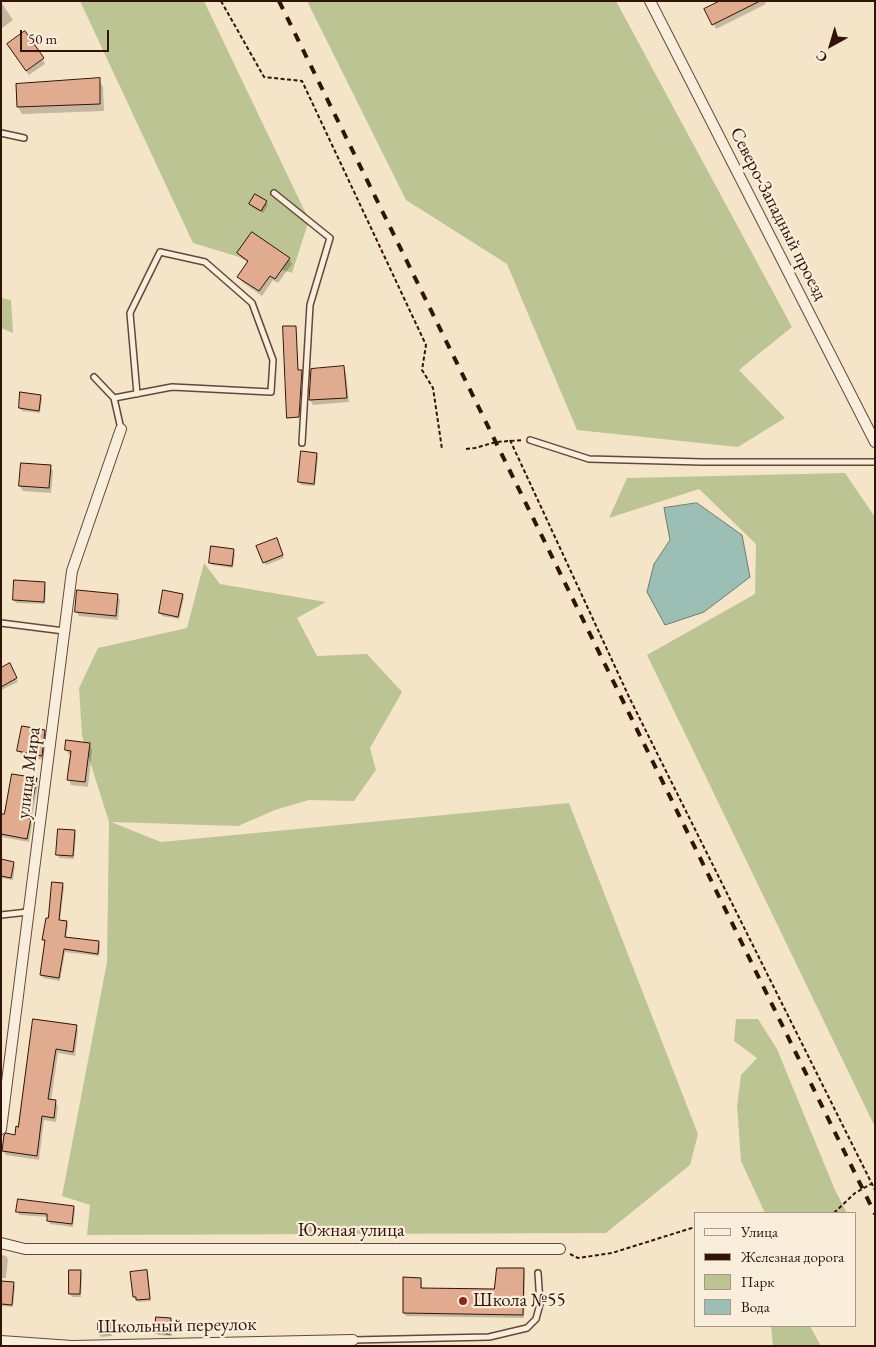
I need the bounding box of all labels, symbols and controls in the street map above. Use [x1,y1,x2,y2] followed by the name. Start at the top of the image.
[22,20,111,52] scale bar
[806,20,856,70] north arrow
[28,29,57,48] text: 50 m
[812,47,831,67] text: С
[724,124,832,304] street label: Северо-Западный проезд
[12,726,46,820] street label: улица Мира
[694,1212,856,1327] legend
[298,1220,404,1242] street label: Южная улица
[741,1222,778,1241] text: Улица
[741,1247,844,1266] text: Железная дорога
[741,1272,774,1291] text: Парк
[473,1290,566,1312] place label: Школа №55
[457,1295,469,1307] marker: Школа №55
[741,1297,770,1316] text: Вода
[97,1313,257,1339] street label: Школьный переулок

